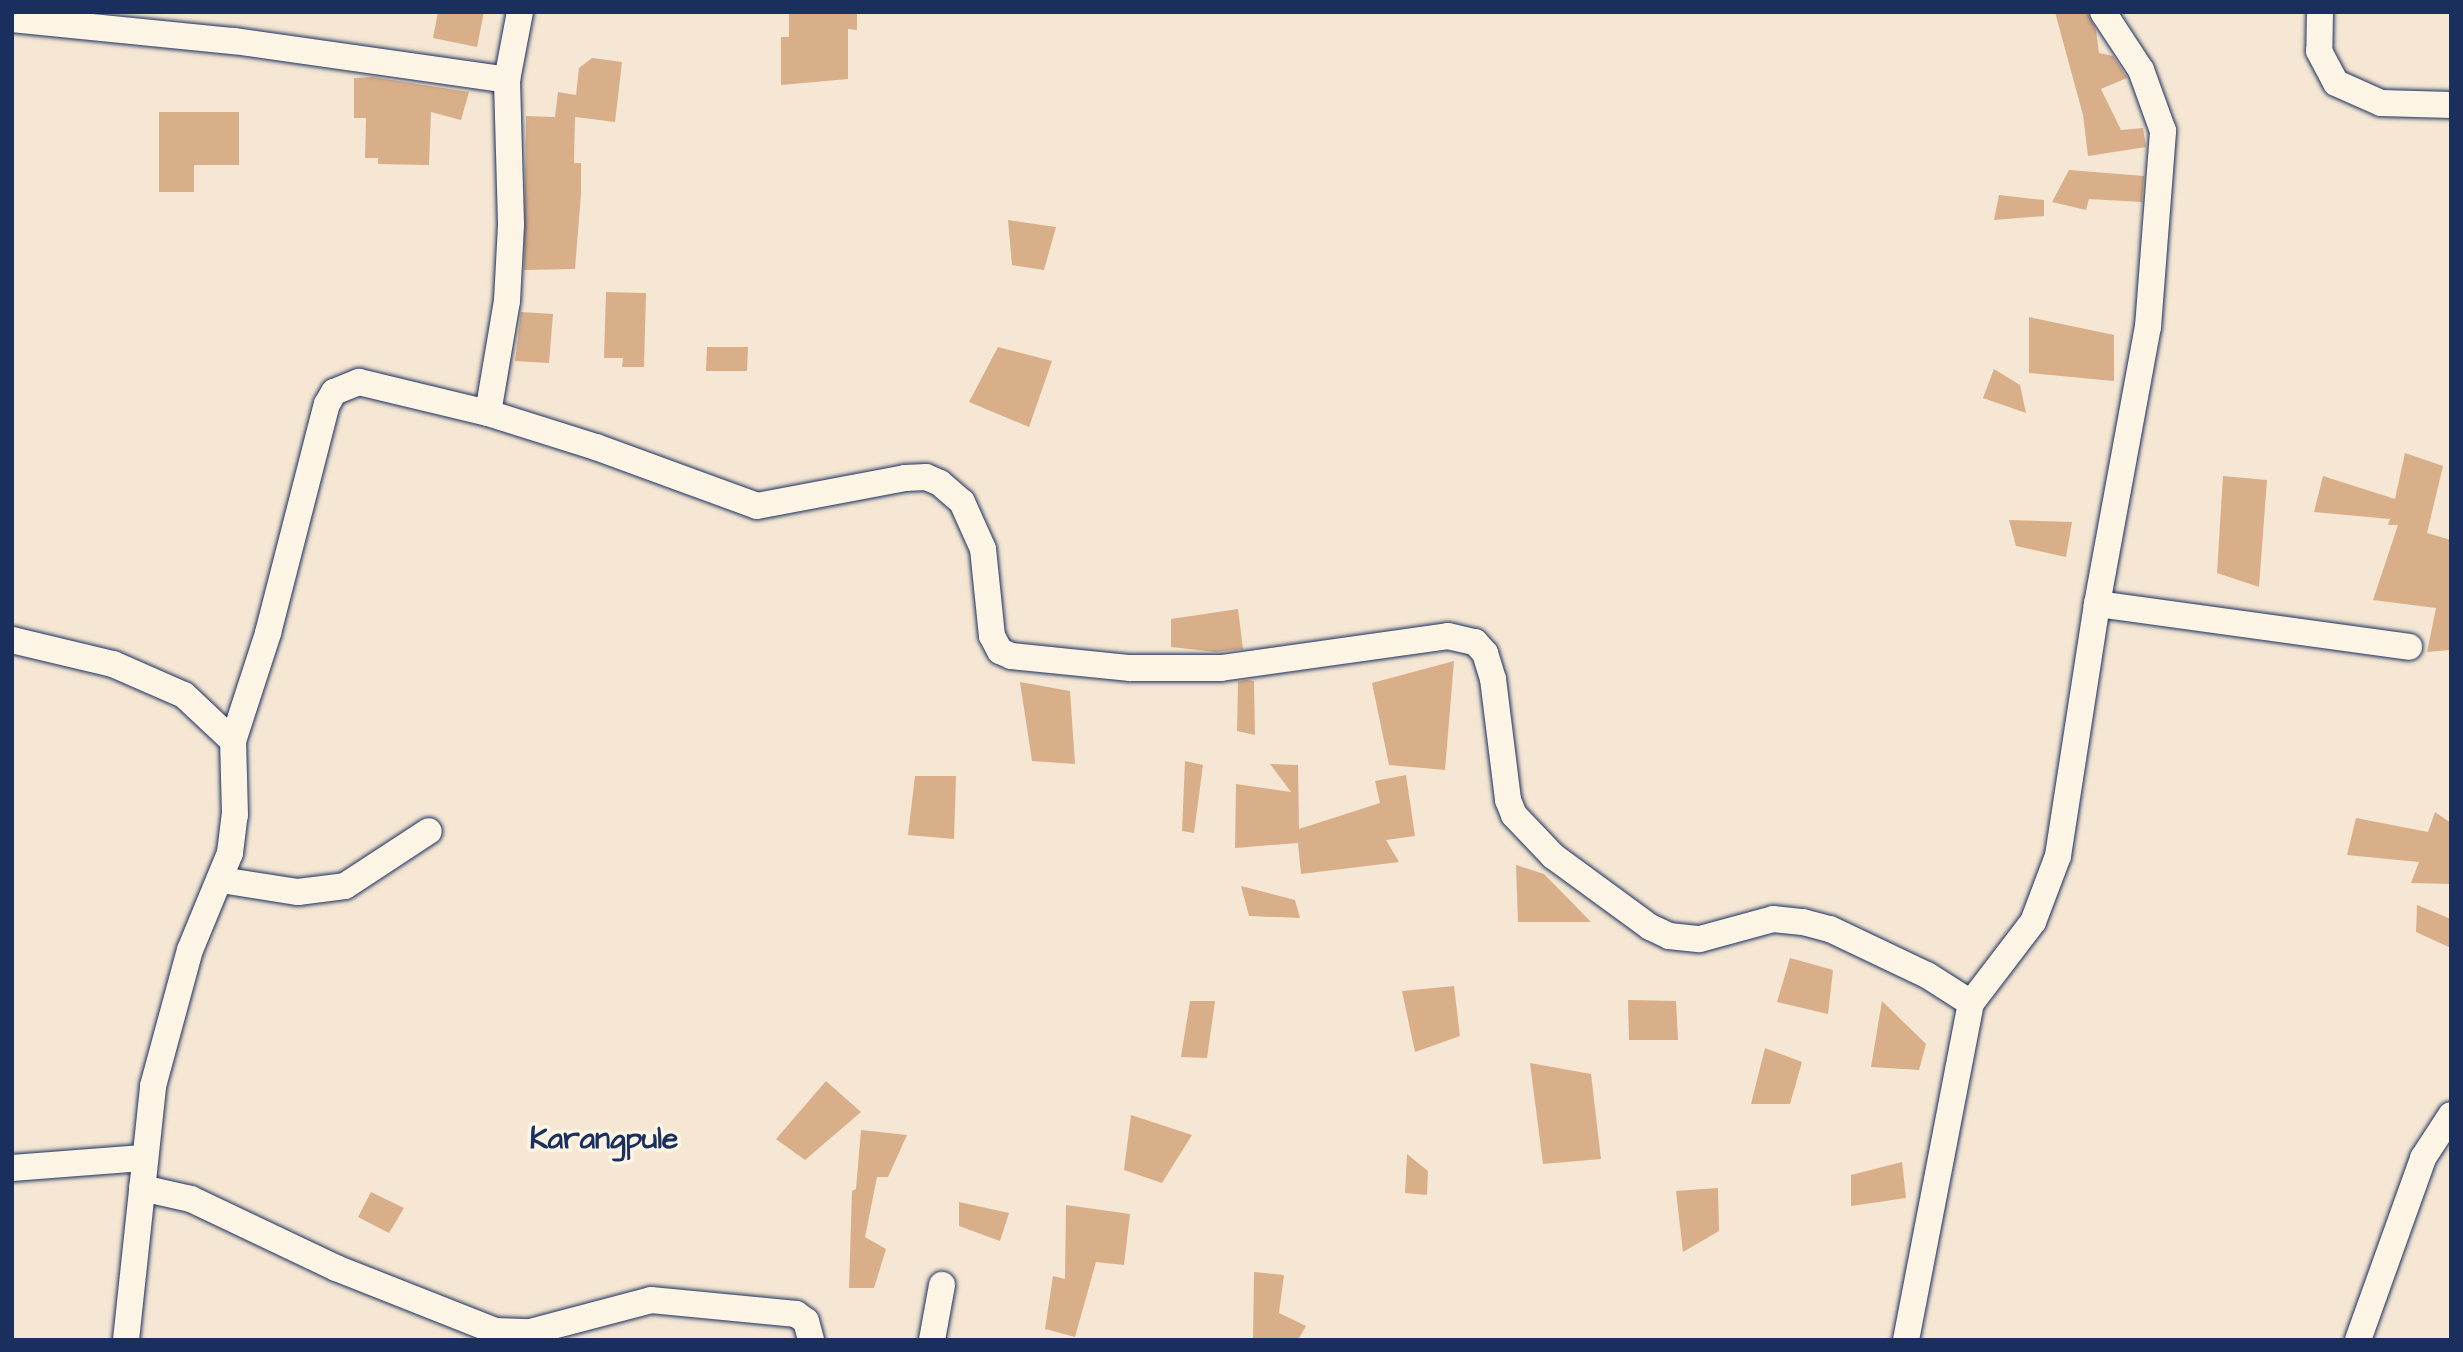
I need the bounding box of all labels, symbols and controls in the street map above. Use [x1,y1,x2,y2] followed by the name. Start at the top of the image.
[530,1121,678,1157] district label: Karangpule

